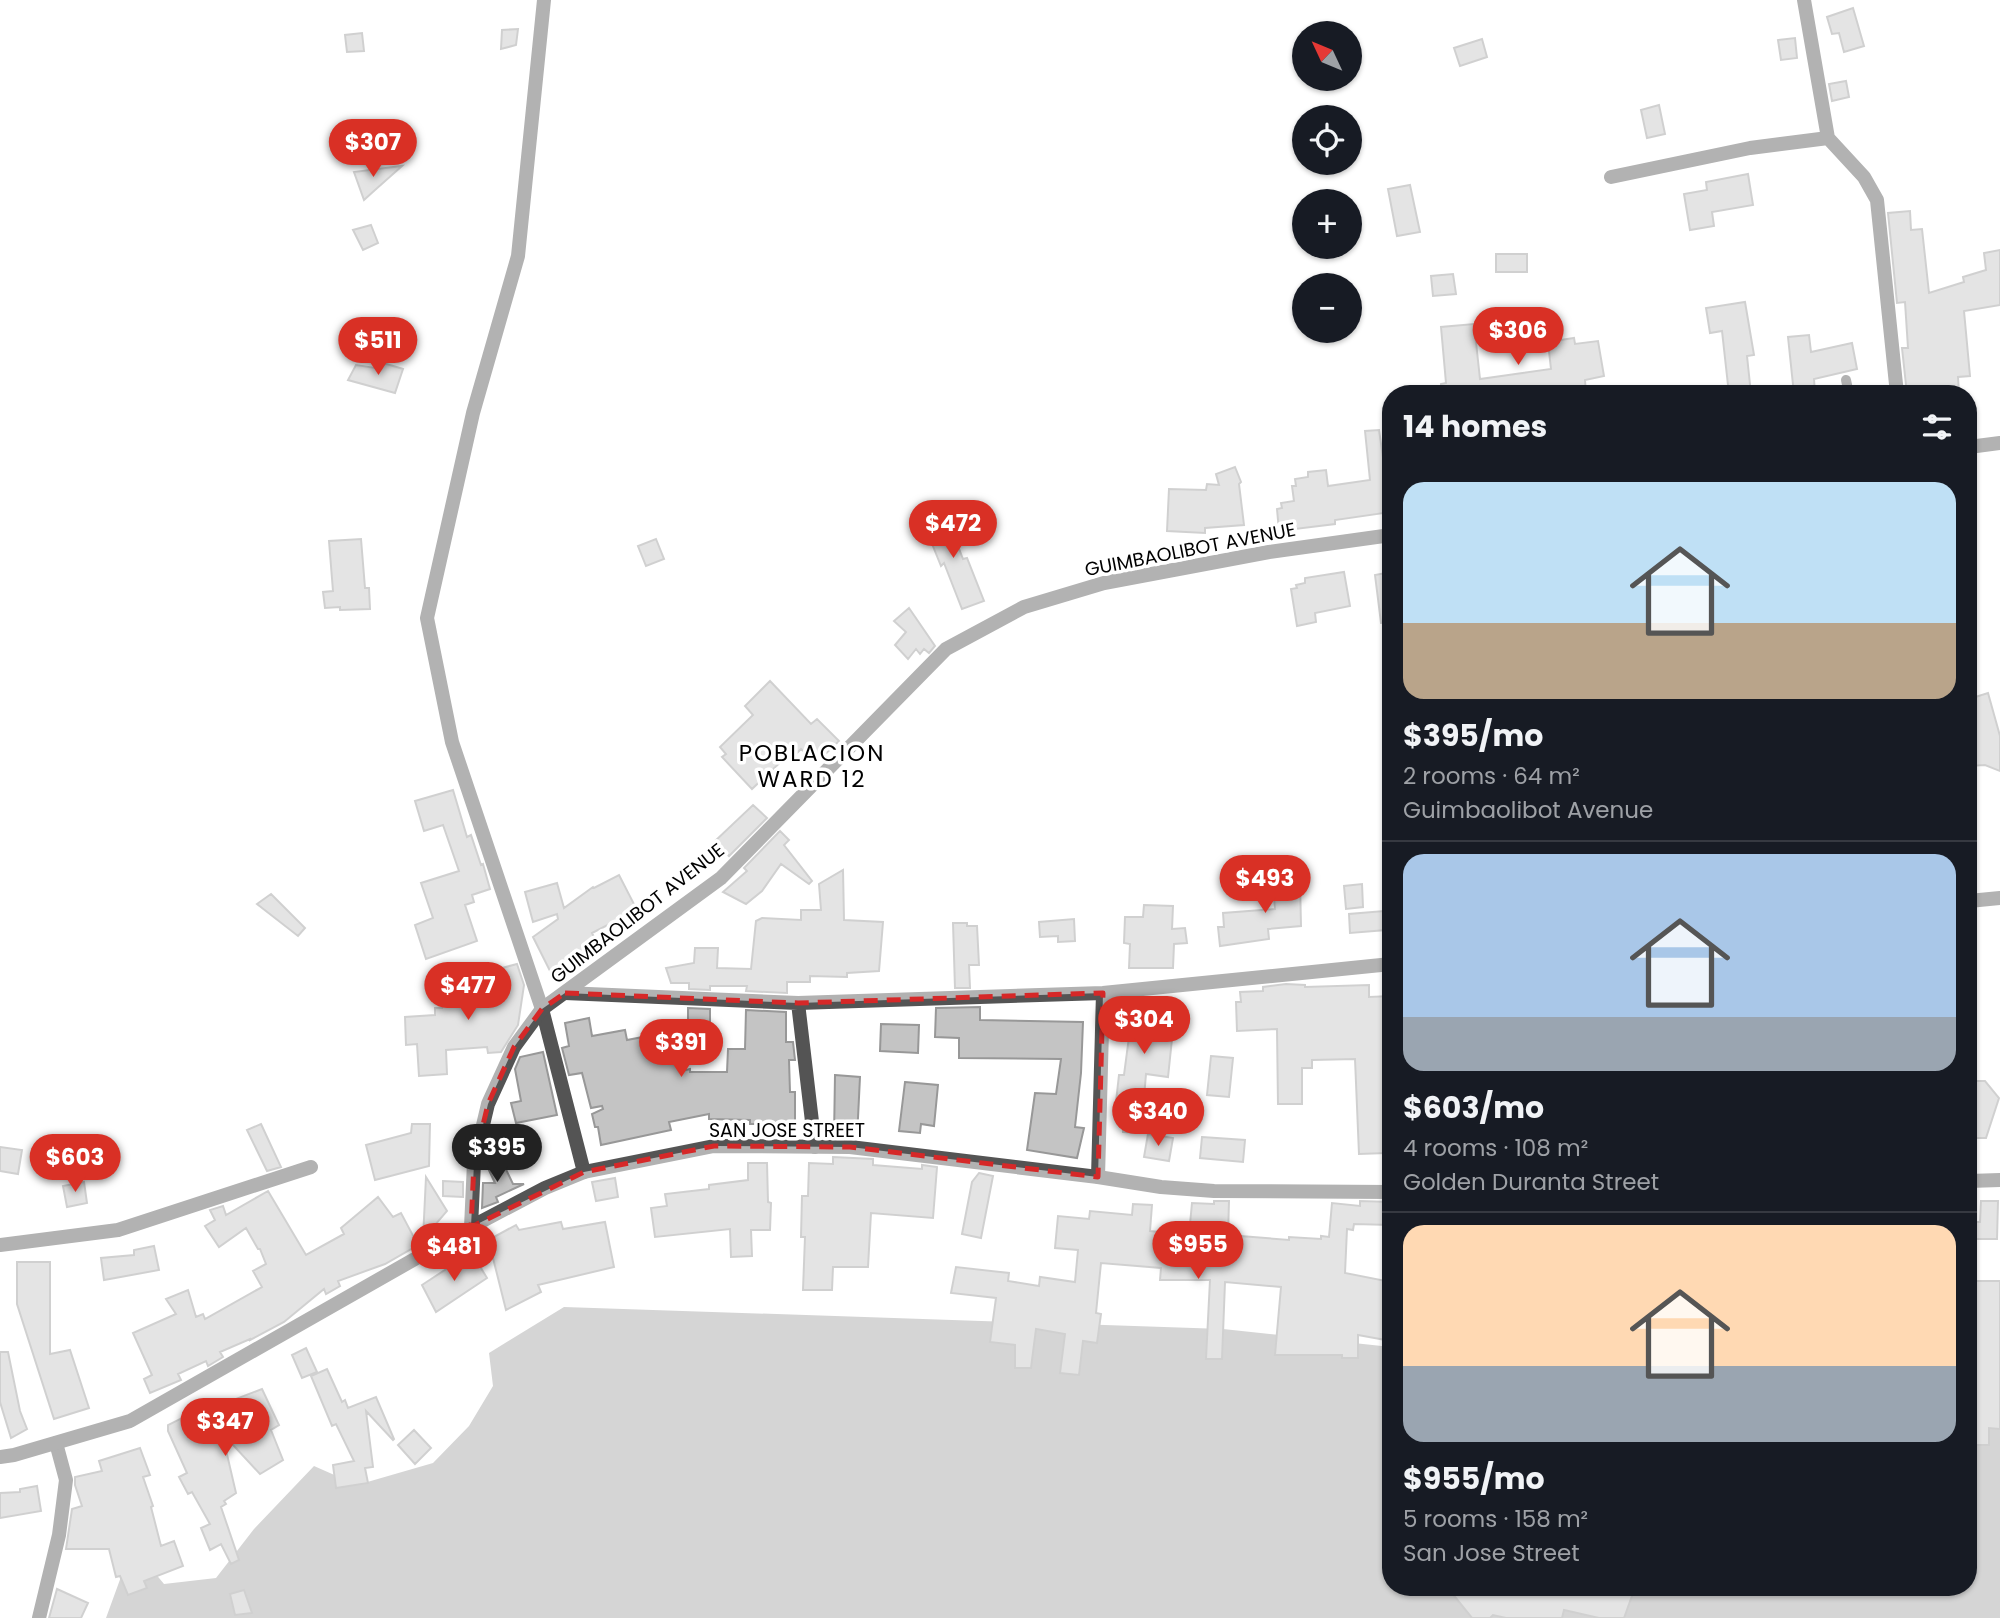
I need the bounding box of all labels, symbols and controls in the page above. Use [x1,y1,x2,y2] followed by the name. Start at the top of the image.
[1292,21,1362,91] north arrow
[1292,21,1362,343] map controls
[1292,105,1362,175] button: locate
[332,120,414,179] pin: $307
[345,126,401,158] text: $307
[1292,189,1362,259] button: +
[1292,273,1362,343] button: −
[1477,308,1559,367] pin: $306
[1489,314,1547,346] text: $306
[337,318,419,377] pin: $511
[354,324,402,356] text: $511
[1403,405,1547,448] text: 14 homes
[1918,408,1956,446] icon: filters
[912,500,994,560] pin: $472
[925,507,981,539] text: $472
[1082,516,1298,583] street label: GUIMBAOLIBOT AVENUE
[1617,528,1743,654] icon: home
[1403,714,1543,757] text: $395/mo
[739,737,885,795] district label: POBLACION WARD 12
[1403,760,1580,792] text: 2 rooms · 64 m²
[1403,794,1653,826] text: Guimbaolibot Avenue
[545,837,730,990] street label: GUIMBAOLIBOT AVENUE
[1224,856,1306,915] pin: $493
[1236,862,1294,894] text: $493
[1617,900,1743,1026] icon: home
[427,962,509,1022] pin: $477
[440,969,496,1001] text: $477
[1103,996,1185,1056] pin: $304
[1114,1003,1174,1035] text: $304
[640,1020,722,1079] pin: $391
[655,1026,707,1058] text: $391
[1403,1086,1544,1129] text: $603/mo
[1117,1088,1199,1148] pin: $340
[1128,1095,1188,1127] text: $340
[709,1117,865,1144] street label: SAN JOSE STREET
[456,1124,538,1184] pin: $395
[468,1131,526,1163] text: $395
[1403,1132,1588,1164] text: 4 rooms · 108 m²
[34,1134,116,1194] pin: $603
[46,1141,104,1173] text: $603
[1403,1166,1659,1198] text: Golden Duranta Street
[1157,1222,1239,1281] pin: $955
[413,1224,495,1283] pin: $481
[1168,1228,1228,1260] text: $955
[427,1230,481,1262] text: $481
[1617,1271,1743,1397] icon: home
[184,1398,266,1458] pin: $347
[197,1405,253,1437] text: $347
[1403,1457,1545,1500] text: $955/mo
[1403,1503,1588,1535] text: 5 rooms · 158 m²
[1403,1537,1580,1569] text: San Jose Street

